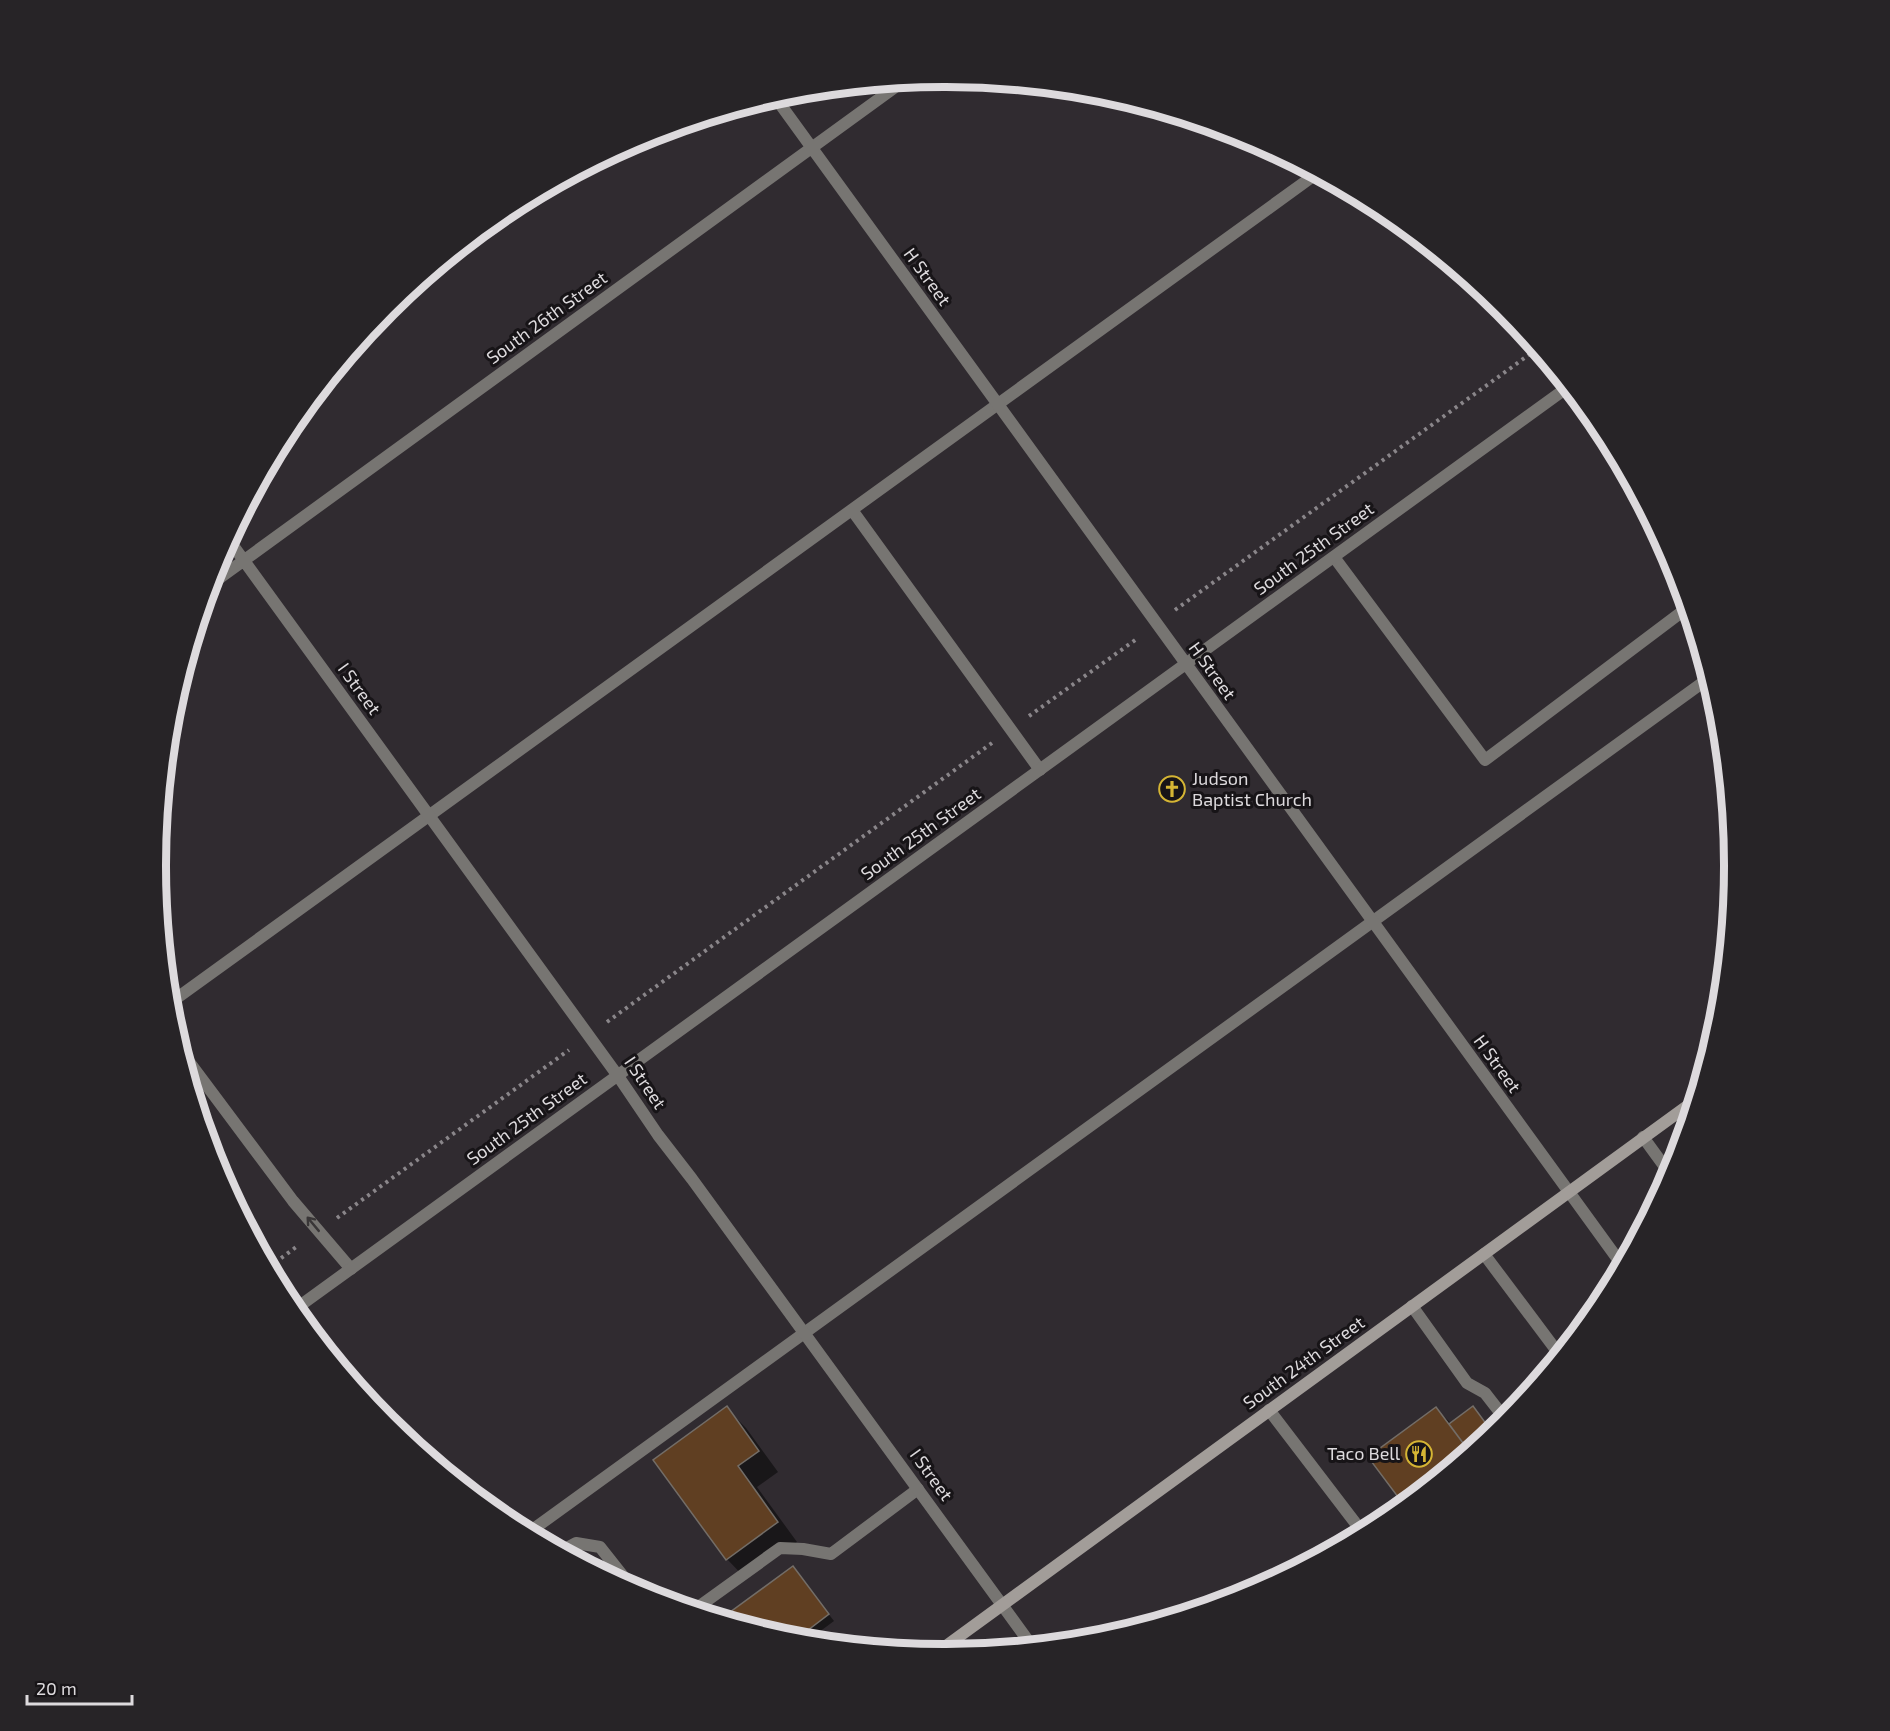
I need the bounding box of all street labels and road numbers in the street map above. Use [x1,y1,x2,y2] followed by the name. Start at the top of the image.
[899,243,956,310] street label: H Street
[482,266,611,368] street label: South 26th Street
[1249,497,1378,599] street label: South 25th Street
[1184,637,1241,704] street label: H Street
[334,658,386,719] street label: I Street
[856,782,985,884] street label: South 25th Street
[1469,1030,1526,1097] street label: H Street
[620,1052,671,1113] street label: I Street
[462,1067,591,1169] street label: South 25th Street
[1239,1311,1368,1414] street label: South 24th Street
[906,1444,958,1505] street label: I Street

